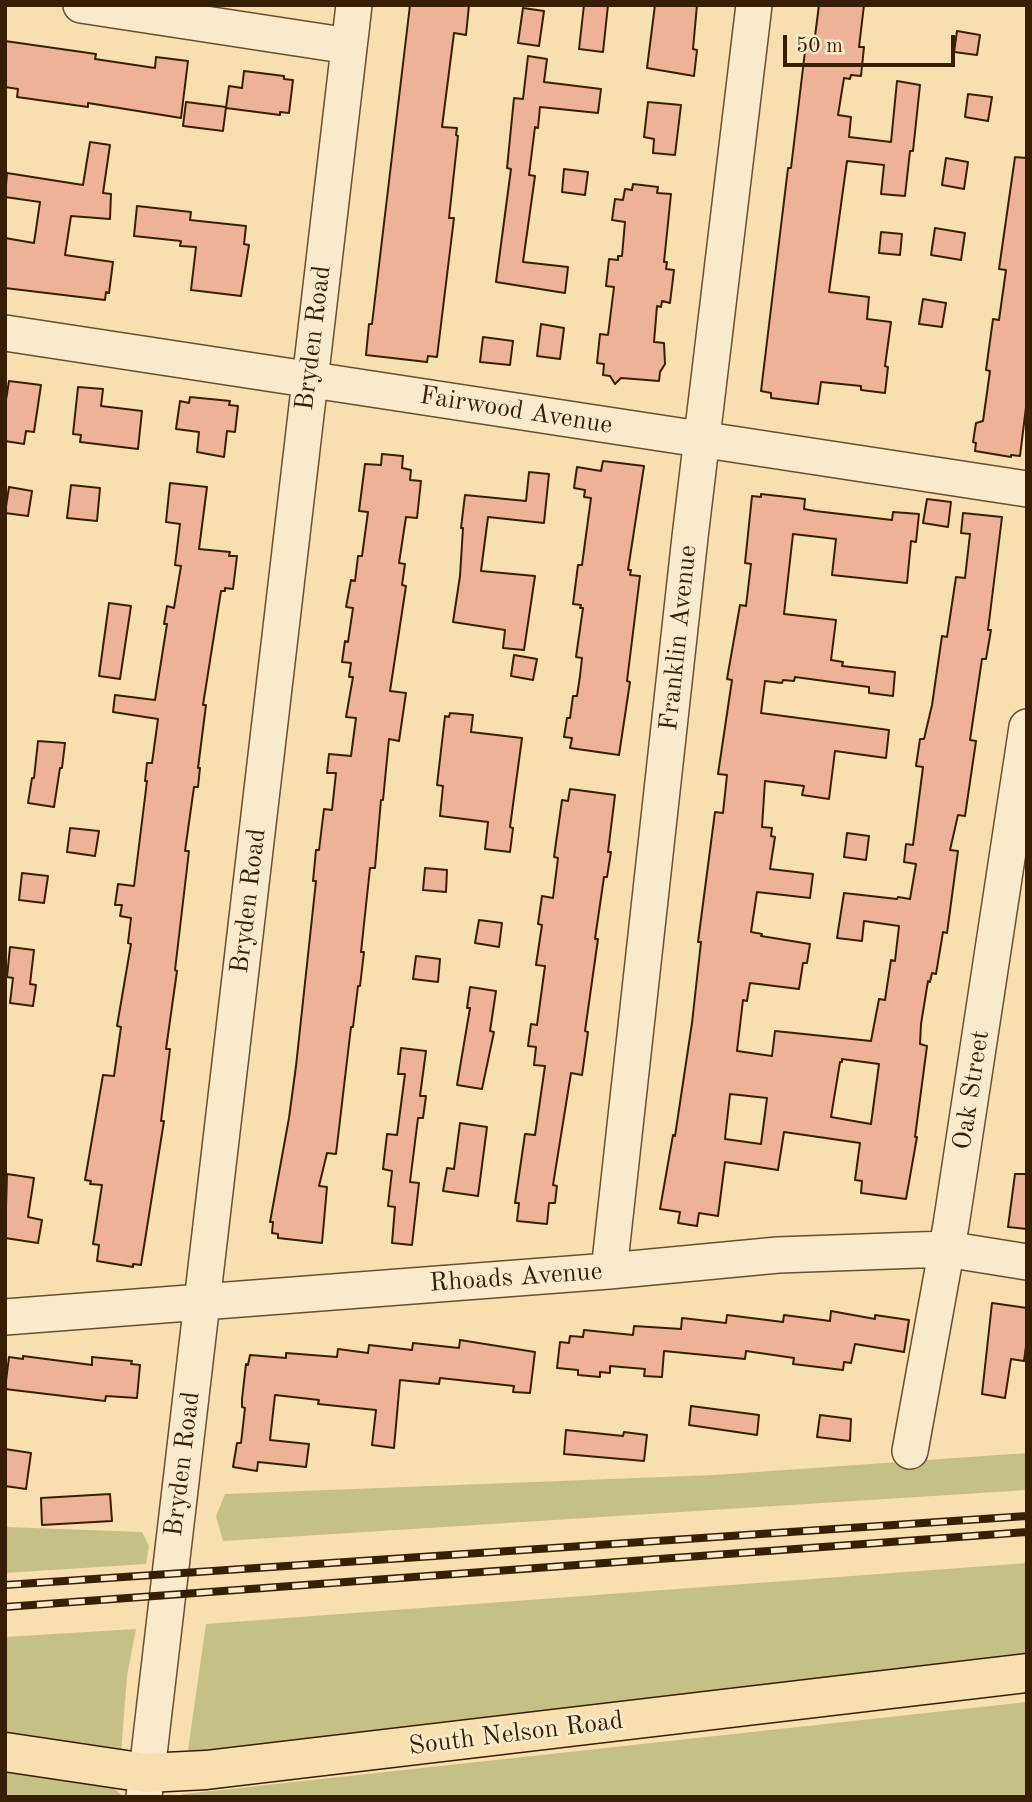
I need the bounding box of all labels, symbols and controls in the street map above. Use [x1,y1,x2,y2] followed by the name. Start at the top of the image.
[787,21,958,65] scale bar
[796,36,843,57] text: 50 m
[290,264,338,412] street label: Bryden Road
[417,380,615,442] street label: Fairwood Avenue
[654,544,704,732] street label: Franklin Avenue
[225,827,273,975] street label: Bryden Road
[947,1028,997,1152] street label: Oak Street
[429,1256,603,1300] street label: Rhoads Avenue
[159,1390,207,1538] street label: Bryden Road
[407,1705,625,1763] street label: South Nelson Road

